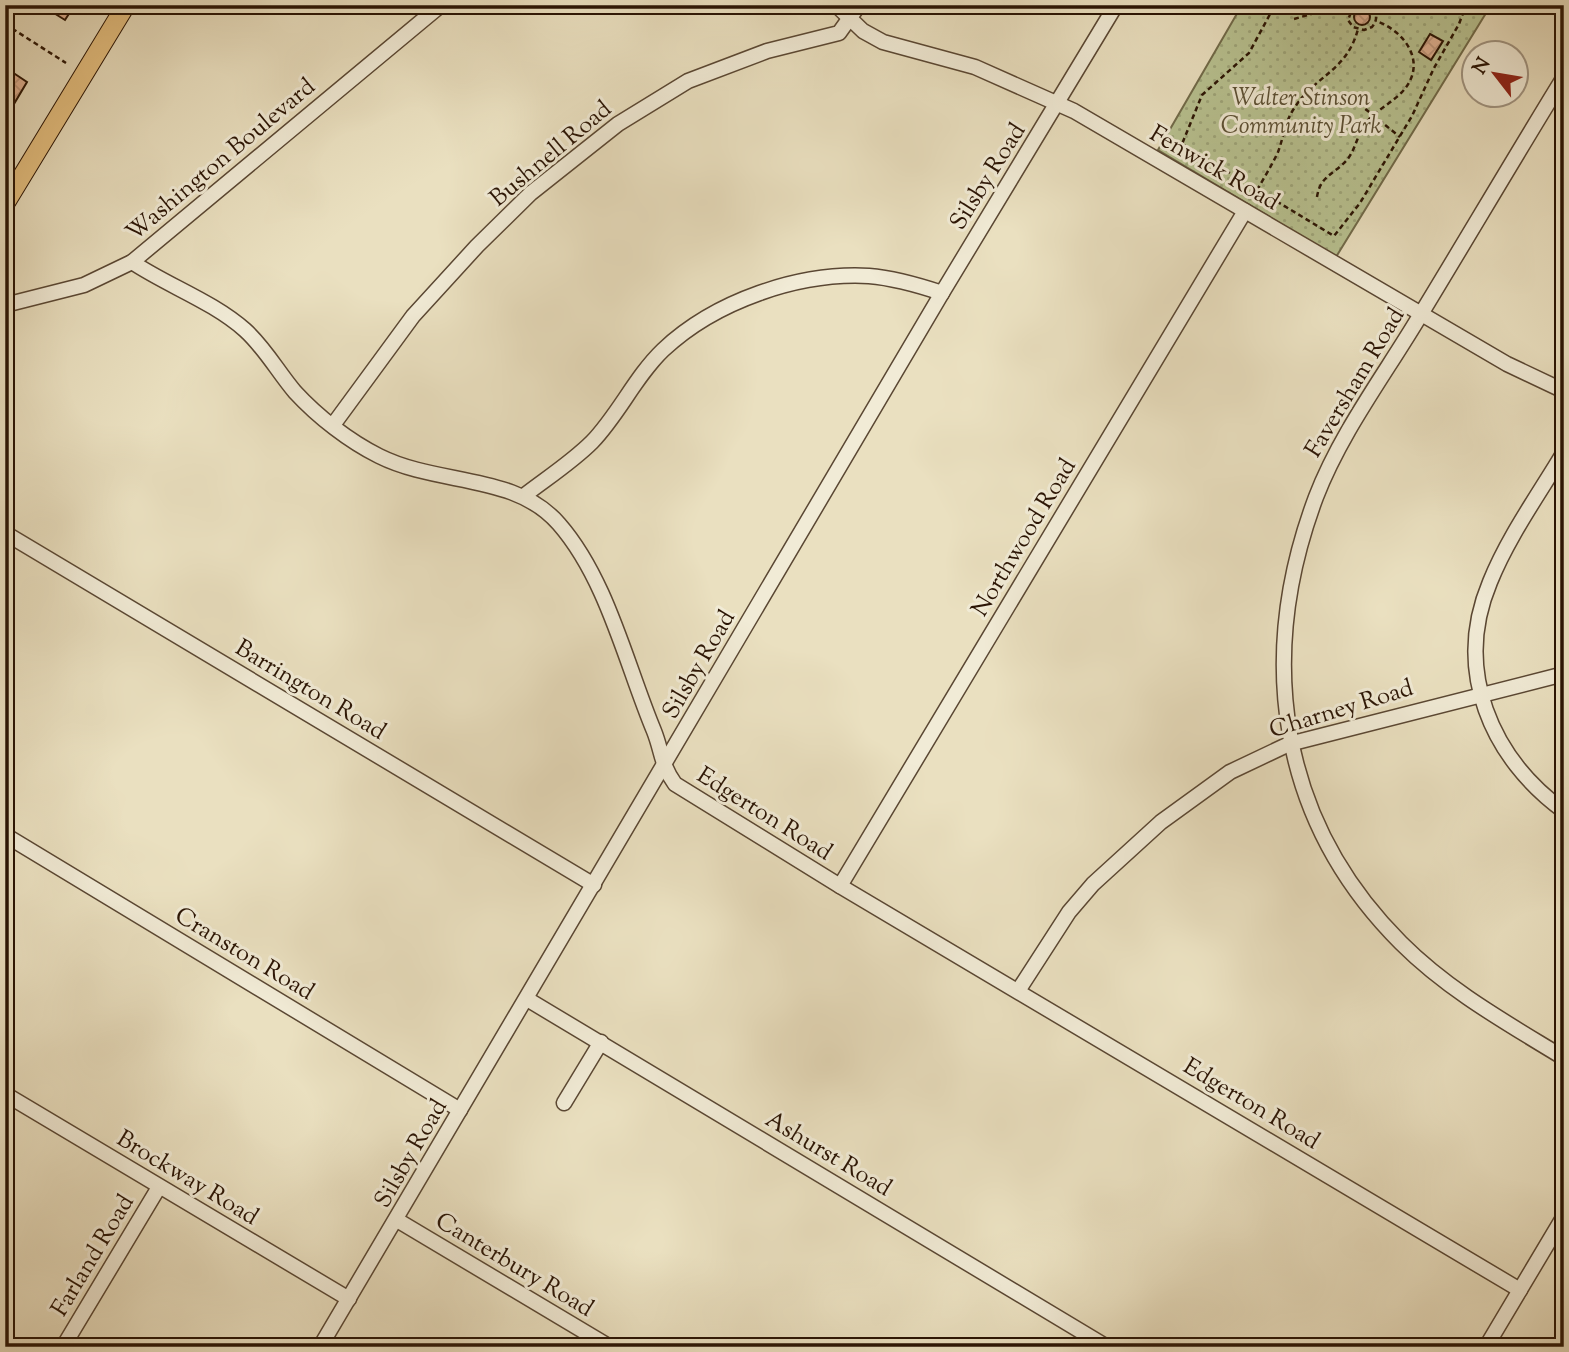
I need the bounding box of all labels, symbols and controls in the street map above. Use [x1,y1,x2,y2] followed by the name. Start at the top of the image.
[1460,38,1530,108] north arrow
[1467,53,1498,80] text: N
[119,71,324,250] street label: Washington Boulevard
[1221,82,1381,144] park label: Walter Stinson Community Park
[483,93,620,216] street label: Bushnell Road
[942,117,1035,237] street label: Silsby Road
[1143,118,1286,220] street label: Fenwick Road
[1298,301,1414,464] street label: Faversham Road
[964,452,1086,624] street label: Northwood Road
[655,604,745,726] street label: Silsby Road
[228,632,392,750] street label: Barrington Road
[1265,672,1418,748] street label: Charney Road
[690,759,839,870] street label: Edgerton Road
[168,900,321,1010] street label: Cranston Road
[1176,1050,1326,1159] street label: Edgerton Road
[367,1093,457,1215] street label: Silsby Road
[758,1103,898,1206] street label: Ashurst Road
[110,1123,265,1235] street label: Brockway Road
[44,1188,144,1323] street label: Farland Road
[428,1205,600,1327] street label: Canterbury Road

